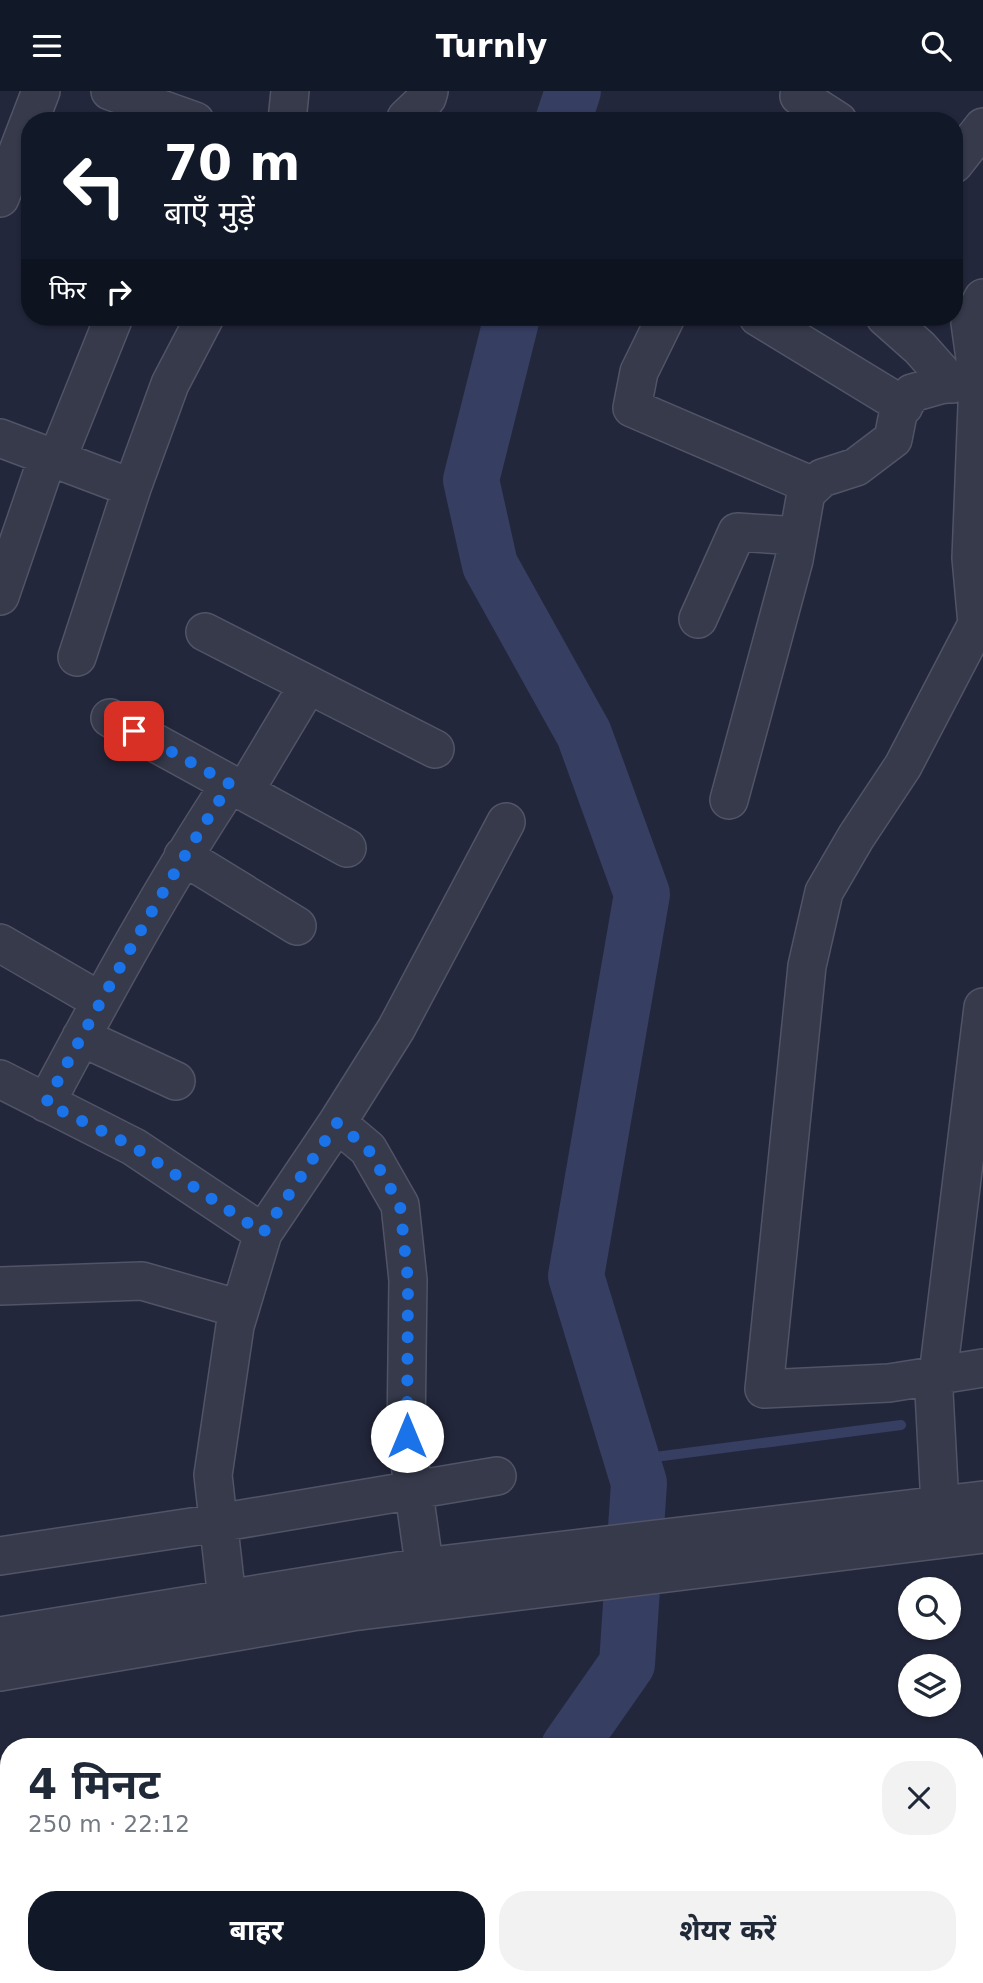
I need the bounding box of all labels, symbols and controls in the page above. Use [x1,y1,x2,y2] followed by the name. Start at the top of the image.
[28,27,66,65] icon: menu
[436,27,547,65] text: Turnly
[917,27,955,65] icon: search
[164,135,300,192] text: 70 m
[49,140,140,231] icon: left
[164,194,255,232] text: बाएँ मुड़ें
[100,273,138,311] icon: right
[49,275,86,305] text: फिर
[104,701,164,761] pin
[115,712,153,750] icon: arrive
[370,1399,444,1473] position arrow
[898,1577,961,1717] map controls
[898,1577,961,1640] button: search
[898,1654,961,1717] button: layers
[28,1760,160,1809] text: 4 मिनट
[882,1761,956,1835] button: close
[28,1811,190,1837] text: 250 m · 22:12
[28,1891,485,1971] button: बाहर
[499,1891,956,1971] button: शेयर करें

